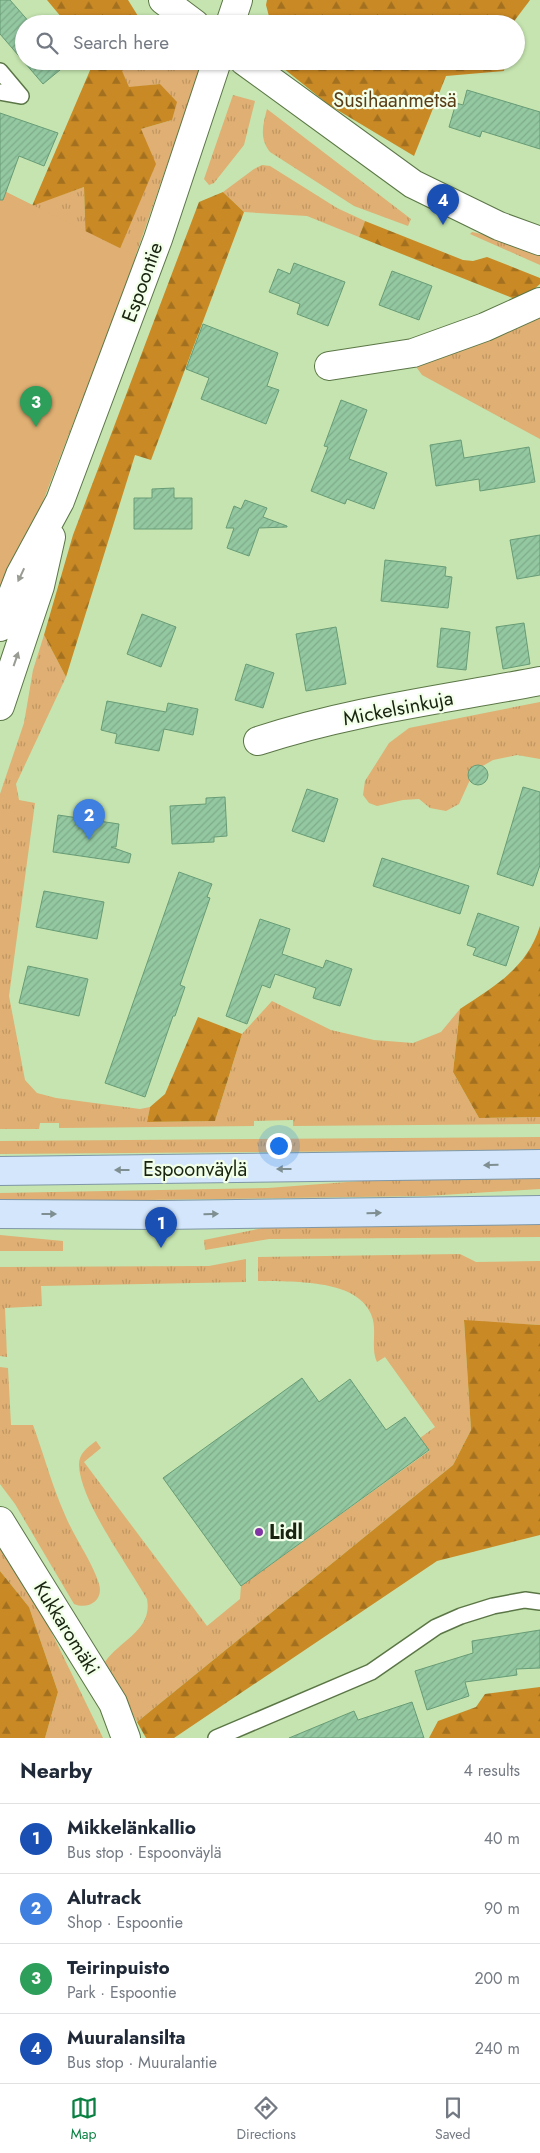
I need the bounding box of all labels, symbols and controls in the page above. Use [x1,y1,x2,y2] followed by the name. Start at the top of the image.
[15,15,525,70] search box
[33,29,61,57] icon: search
[73,29,169,56] text: Search here
[333,86,457,115] park label: Susihaanmetsä
[427,184,459,225] pin: 4
[115,238,170,326] street label: Espoontie
[20,386,52,427] pin: 3
[17,568,25,582] one-way arrow
[12,652,20,667] one-way arrow
[340,684,456,733] street label: Mickelsinkuja
[73,799,105,840] pin: 2
[266,1133,292,1159] your location
[143,1155,247,1184] street label: Espoonväylä
[483,1161,499,1169] one-way arrow
[276,1165,292,1173] one-way arrow
[114,1166,130,1174] one-way arrow
[145,1207,177,1248] pin: 1
[366,1209,382,1217] one-way arrow
[41,1210,57,1218] one-way arrow
[203,1210,219,1218] one-way arrow
[269,1518,303,1547] place label: Lidl
[253,1526,265,1538] marker: Lidl
[26,1576,107,1681] street label: Kukkaromäki
[20,1756,92,1786] text: Nearby
[464,1759,520,1782] text: 4 results
[67,1814,196,1841] text: Mikkelänkallio
[32,1827,40,1850] text: 1
[484,1827,520,1850] text: 40 m
[67,1841,221,1864] text: Bus stop · Espoonväylä
[67,1884,141,1911] text: Alutrack
[31,1897,41,1920] text: 2
[484,1897,520,1920] text: 90 m
[67,1911,183,1934] text: Shop · Espoontie
[67,1954,170,1981] text: Teirinpuisto
[31,1967,41,1990] text: 3
[474,1967,520,1990] text: 200 m
[67,1981,176,2004] text: Park · Espoontie
[67,2024,185,2051] text: Muuralansilta
[30,2037,42,2060] text: 4
[475,2037,520,2060] text: 240 m
[67,2051,217,2074] text: Bus stop · Muuralantie
[70,2094,98,2144] tab: Map
[237,2094,296,2144] tab: Directions
[435,2094,470,2144] tab: Saved

